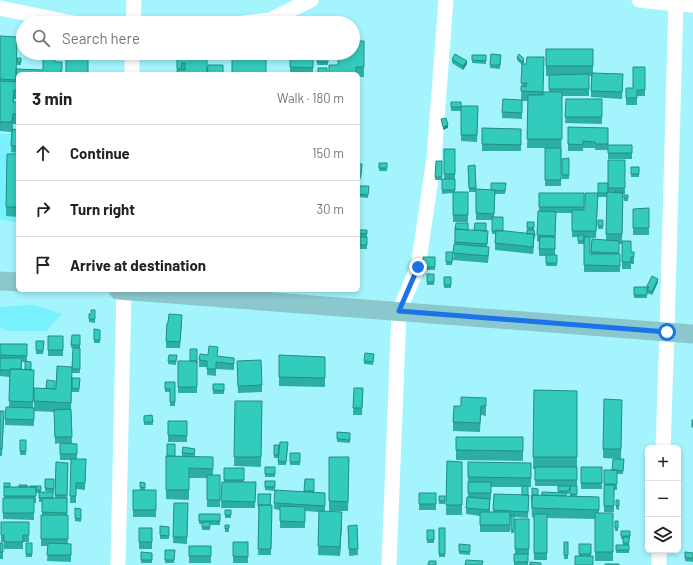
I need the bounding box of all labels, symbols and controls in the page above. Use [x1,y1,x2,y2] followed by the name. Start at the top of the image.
[16,16,360,60] search box
[30,27,52,49] icon: search
[62,29,140,47] text: Search here
[32,88,72,108] text: 3 min
[277,90,344,106] text: Walk · 180 m
[32,142,54,164] icon: ahead
[70,144,130,162] text: Continue
[312,145,344,161] text: 150 m
[32,198,54,220] icon: right
[70,200,135,218] text: Turn right
[317,201,344,217] text: 30 m
[32,254,54,276] icon: arrive
[70,256,206,274] text: Arrive at destination
[409,258,427,276] route end
[658,323,676,341] route start
[645,445,681,553] map controls
[645,445,681,481] button: +
[645,481,681,517] button: −
[645,517,681,553] button: layers

